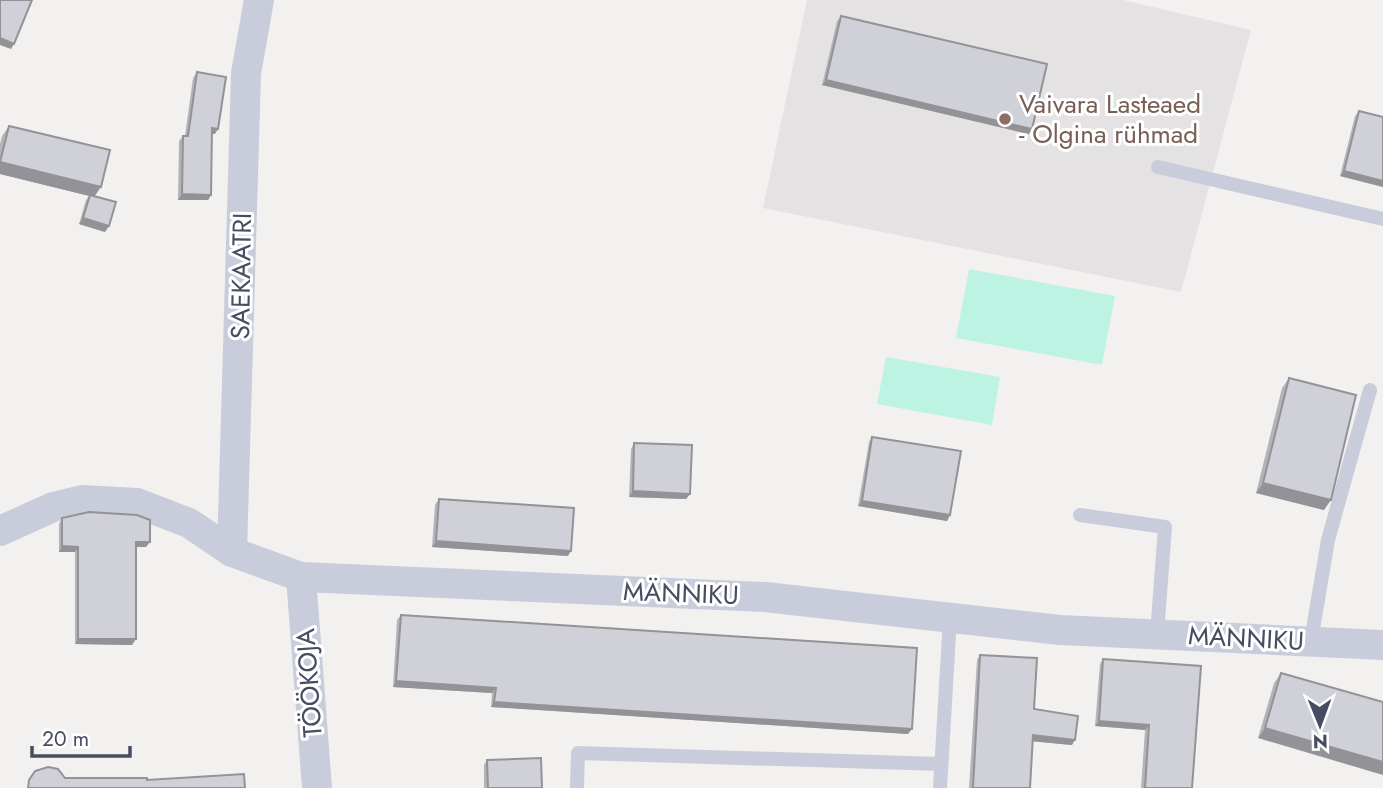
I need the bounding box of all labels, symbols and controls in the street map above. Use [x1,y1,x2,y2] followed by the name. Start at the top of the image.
[1019,85,1201,153] place label: Vaivara Lasteaed - Olgina rühmad
[997,111,1013,127] marker: Vaivara Lasteaed - Olgina rühmad
[221,212,261,340] street label: SAEKAATRI
[622,572,740,614] street label: MÄNNIKU
[1187,616,1305,660] street label: MÄNNIKU
[286,626,332,739] street label: TÖÖKOJA
[1285,690,1355,760] north arrow
[32,714,130,758] scale bar
[42,724,89,754] text: 20 m
[1313,728,1328,755] text: N

